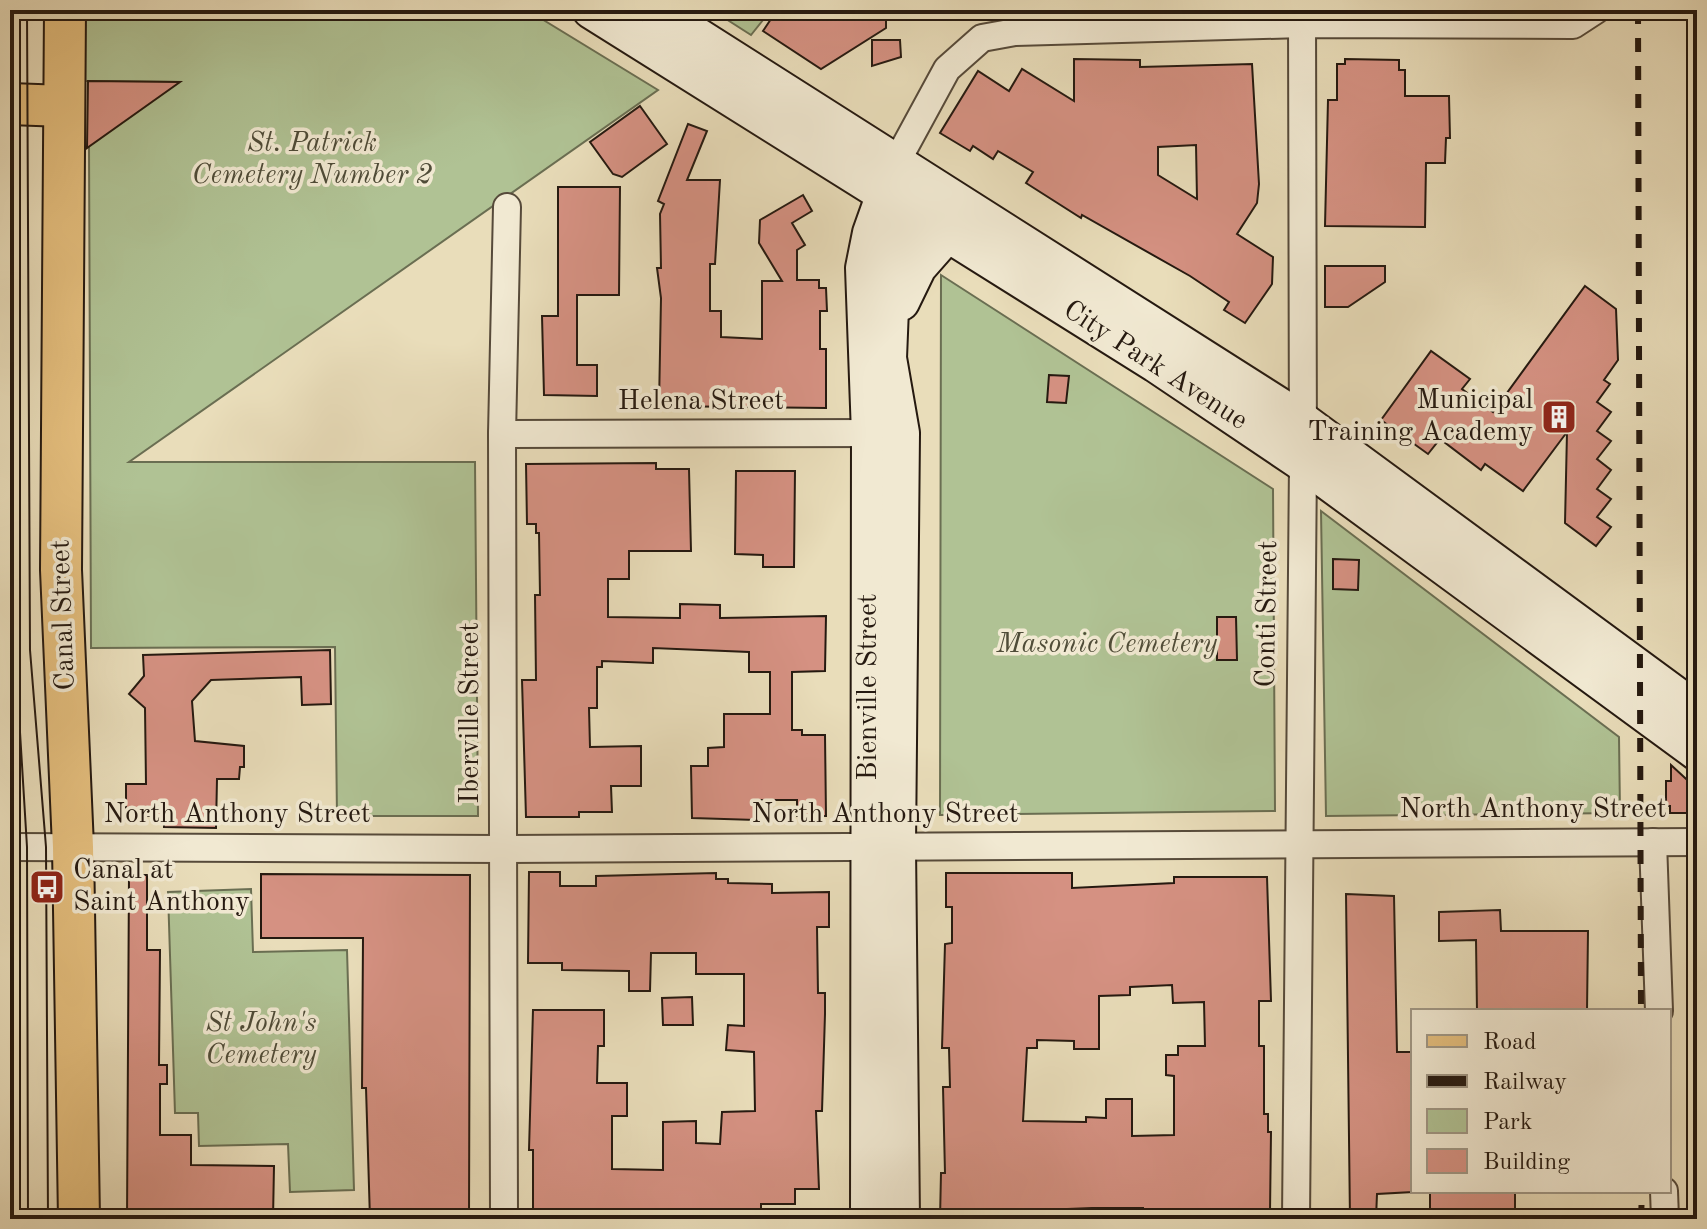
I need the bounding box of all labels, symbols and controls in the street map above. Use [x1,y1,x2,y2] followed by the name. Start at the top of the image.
[192,130,432,190] park label: St. Patrick Cemetery Number 2
[1058,296,1252,436] street label: City Park Avenue
[1307,387,1533,447] place label: Municipal Training Academy
[618,388,784,416] street label: Helena Street
[1540,398,1578,436] building icon: Municipal Training Academy
[47,539,81,691] street label: Canal Street
[1253,540,1283,688] street label: Conti Street
[855,593,883,781] street label: Bienville Street
[457,622,485,804] street label: Iberville Street
[996,631,1218,659] park label: Masonic Cemetery
[1399,796,1667,824] street label: North Anthony Street
[103,801,371,829] street label: North Anthony Street
[751,801,1019,829] street label: North Anthony Street
[73,857,250,917] place label: Canal at Saint Anthony
[28,868,66,906] bus stop icon: Canal at Saint Anthony
[1411,1009,1671,1193] legend
[205,1010,317,1070] park label: St John's Cemetery
[1483,1031,1536,1055] text: Road
[1483,1071,1567,1095] text: Railway
[1483,1111,1532,1135] text: Park
[1483,1151,1570,1175] text: Building

